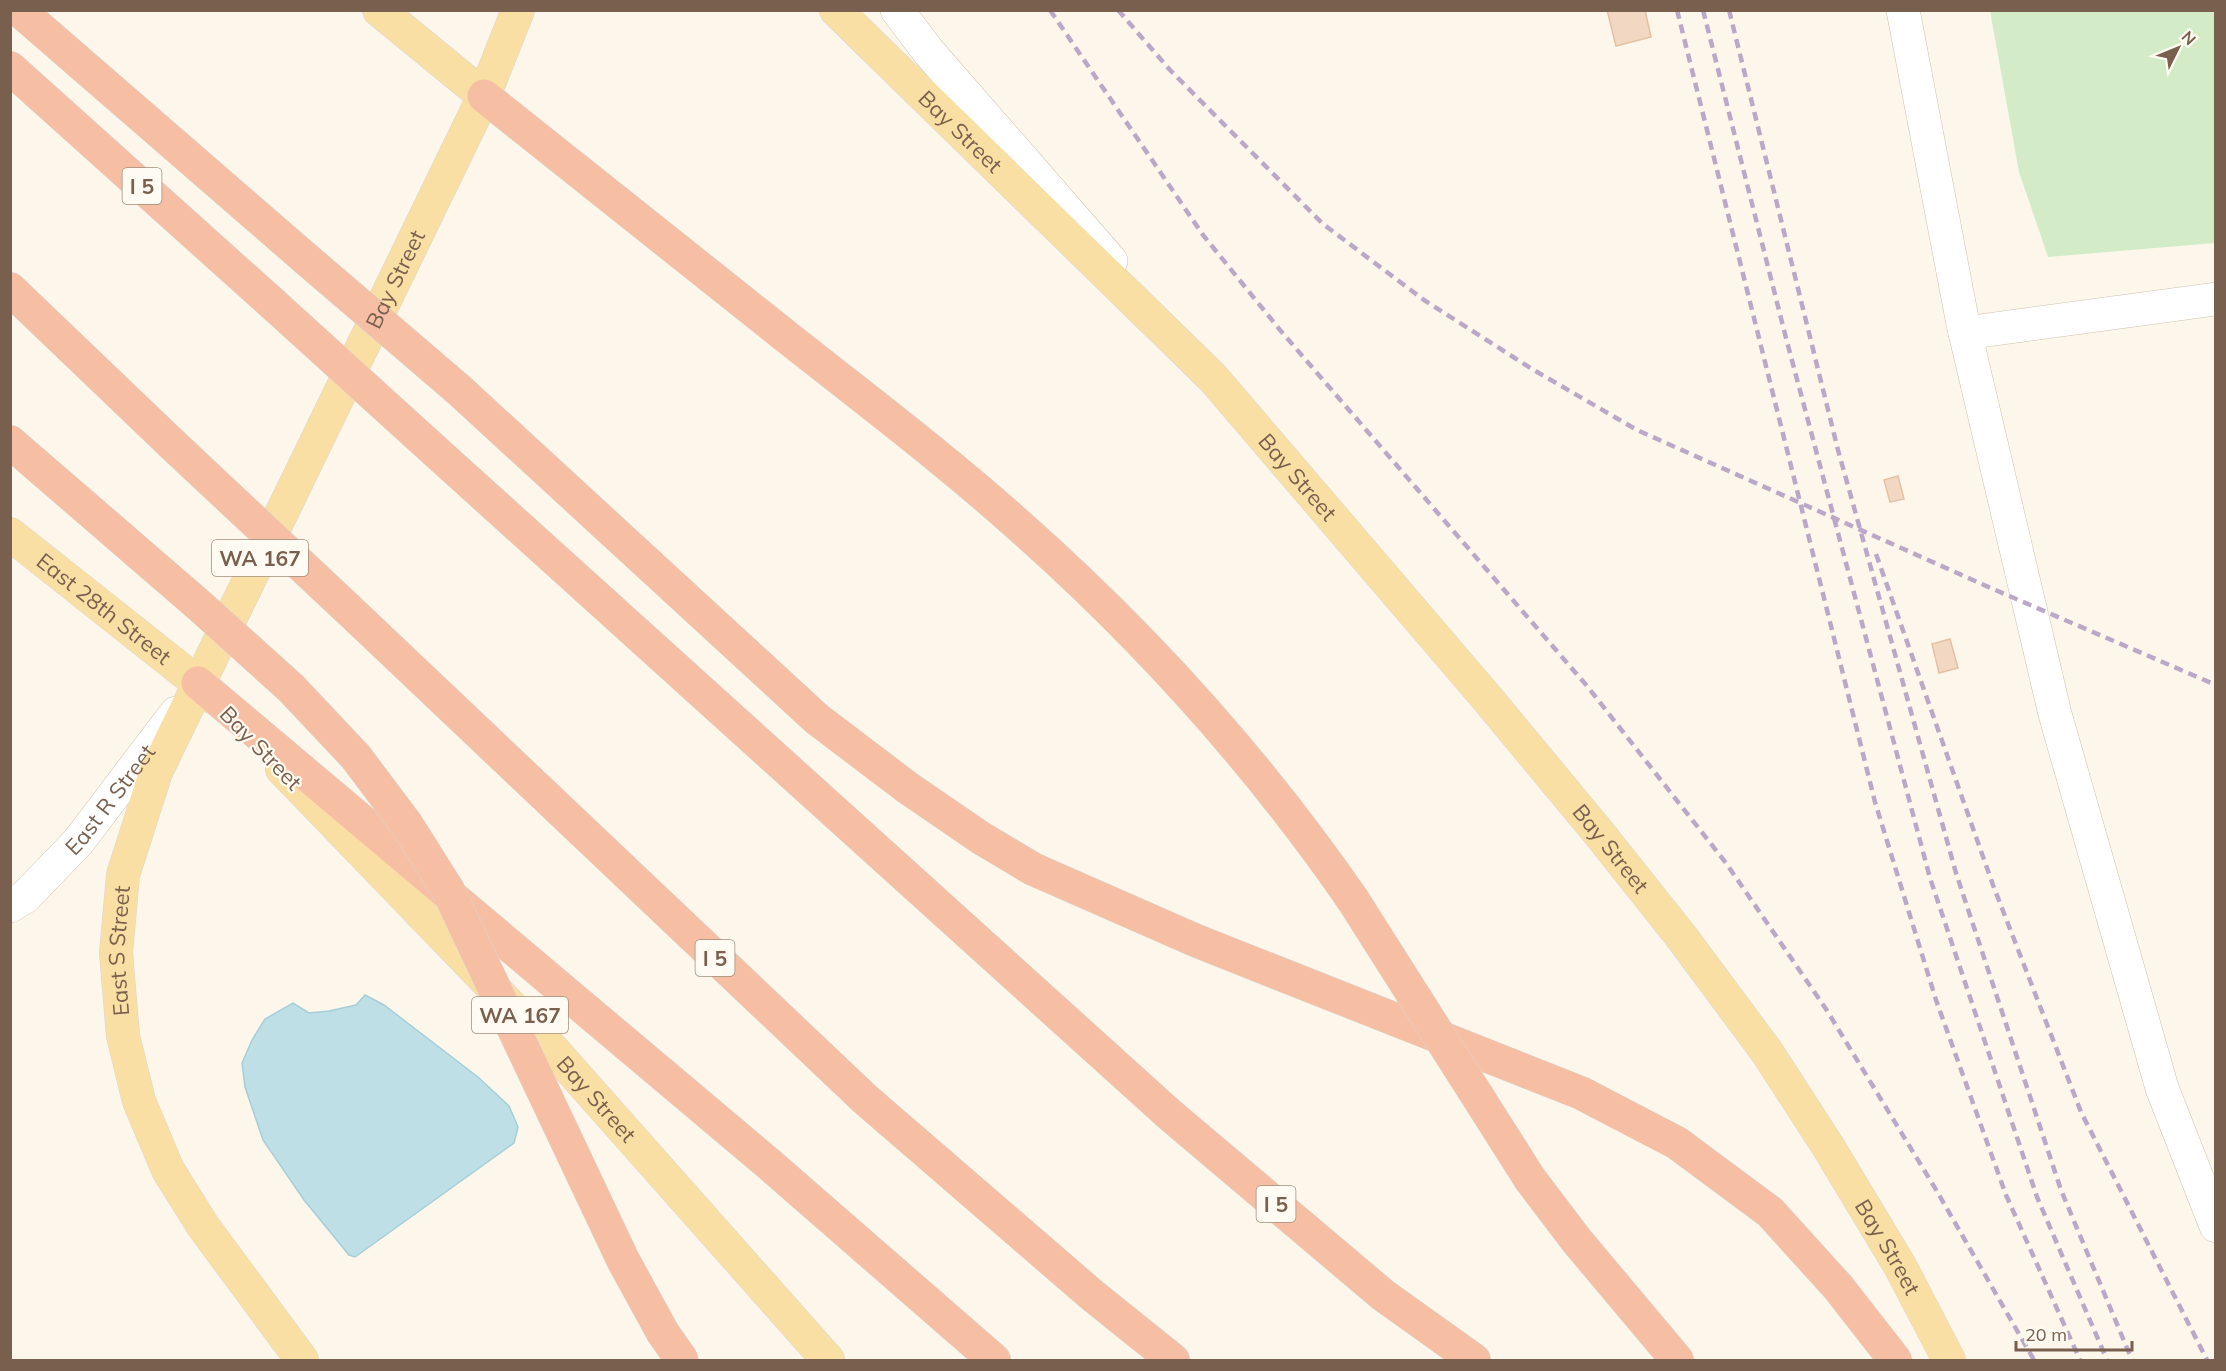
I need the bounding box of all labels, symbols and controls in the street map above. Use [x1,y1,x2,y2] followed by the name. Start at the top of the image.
[2148,18,2208,78] north arrow
[2178,27,2200,49] text: N
[913,84,1009,179] street label: Bay Street
[122,168,162,204] road number: I 5
[359,225,431,333] street label: Bay Street
[1252,427,1343,527] street label: Bay Street
[212,540,308,576] road number: WA 167
[31,547,177,671] street label: East 28th Street
[214,700,308,796] street label: Bay Street
[59,738,161,861] street label: East R Street
[1567,798,1655,899] street label: Bay Street
[102,884,136,1017] street label: East S Street
[696,940,734,976] road number: I 5
[472,997,568,1033] road number: WA 167
[551,1050,643,1148] street label: Bay Street
[1256,1186,1296,1222] road number: I 5
[1849,1194,1927,1300] street label: Bay Street
[2016,1314,2132,1352] scale bar
[2025,1323,2067,1346] text: 20 m

